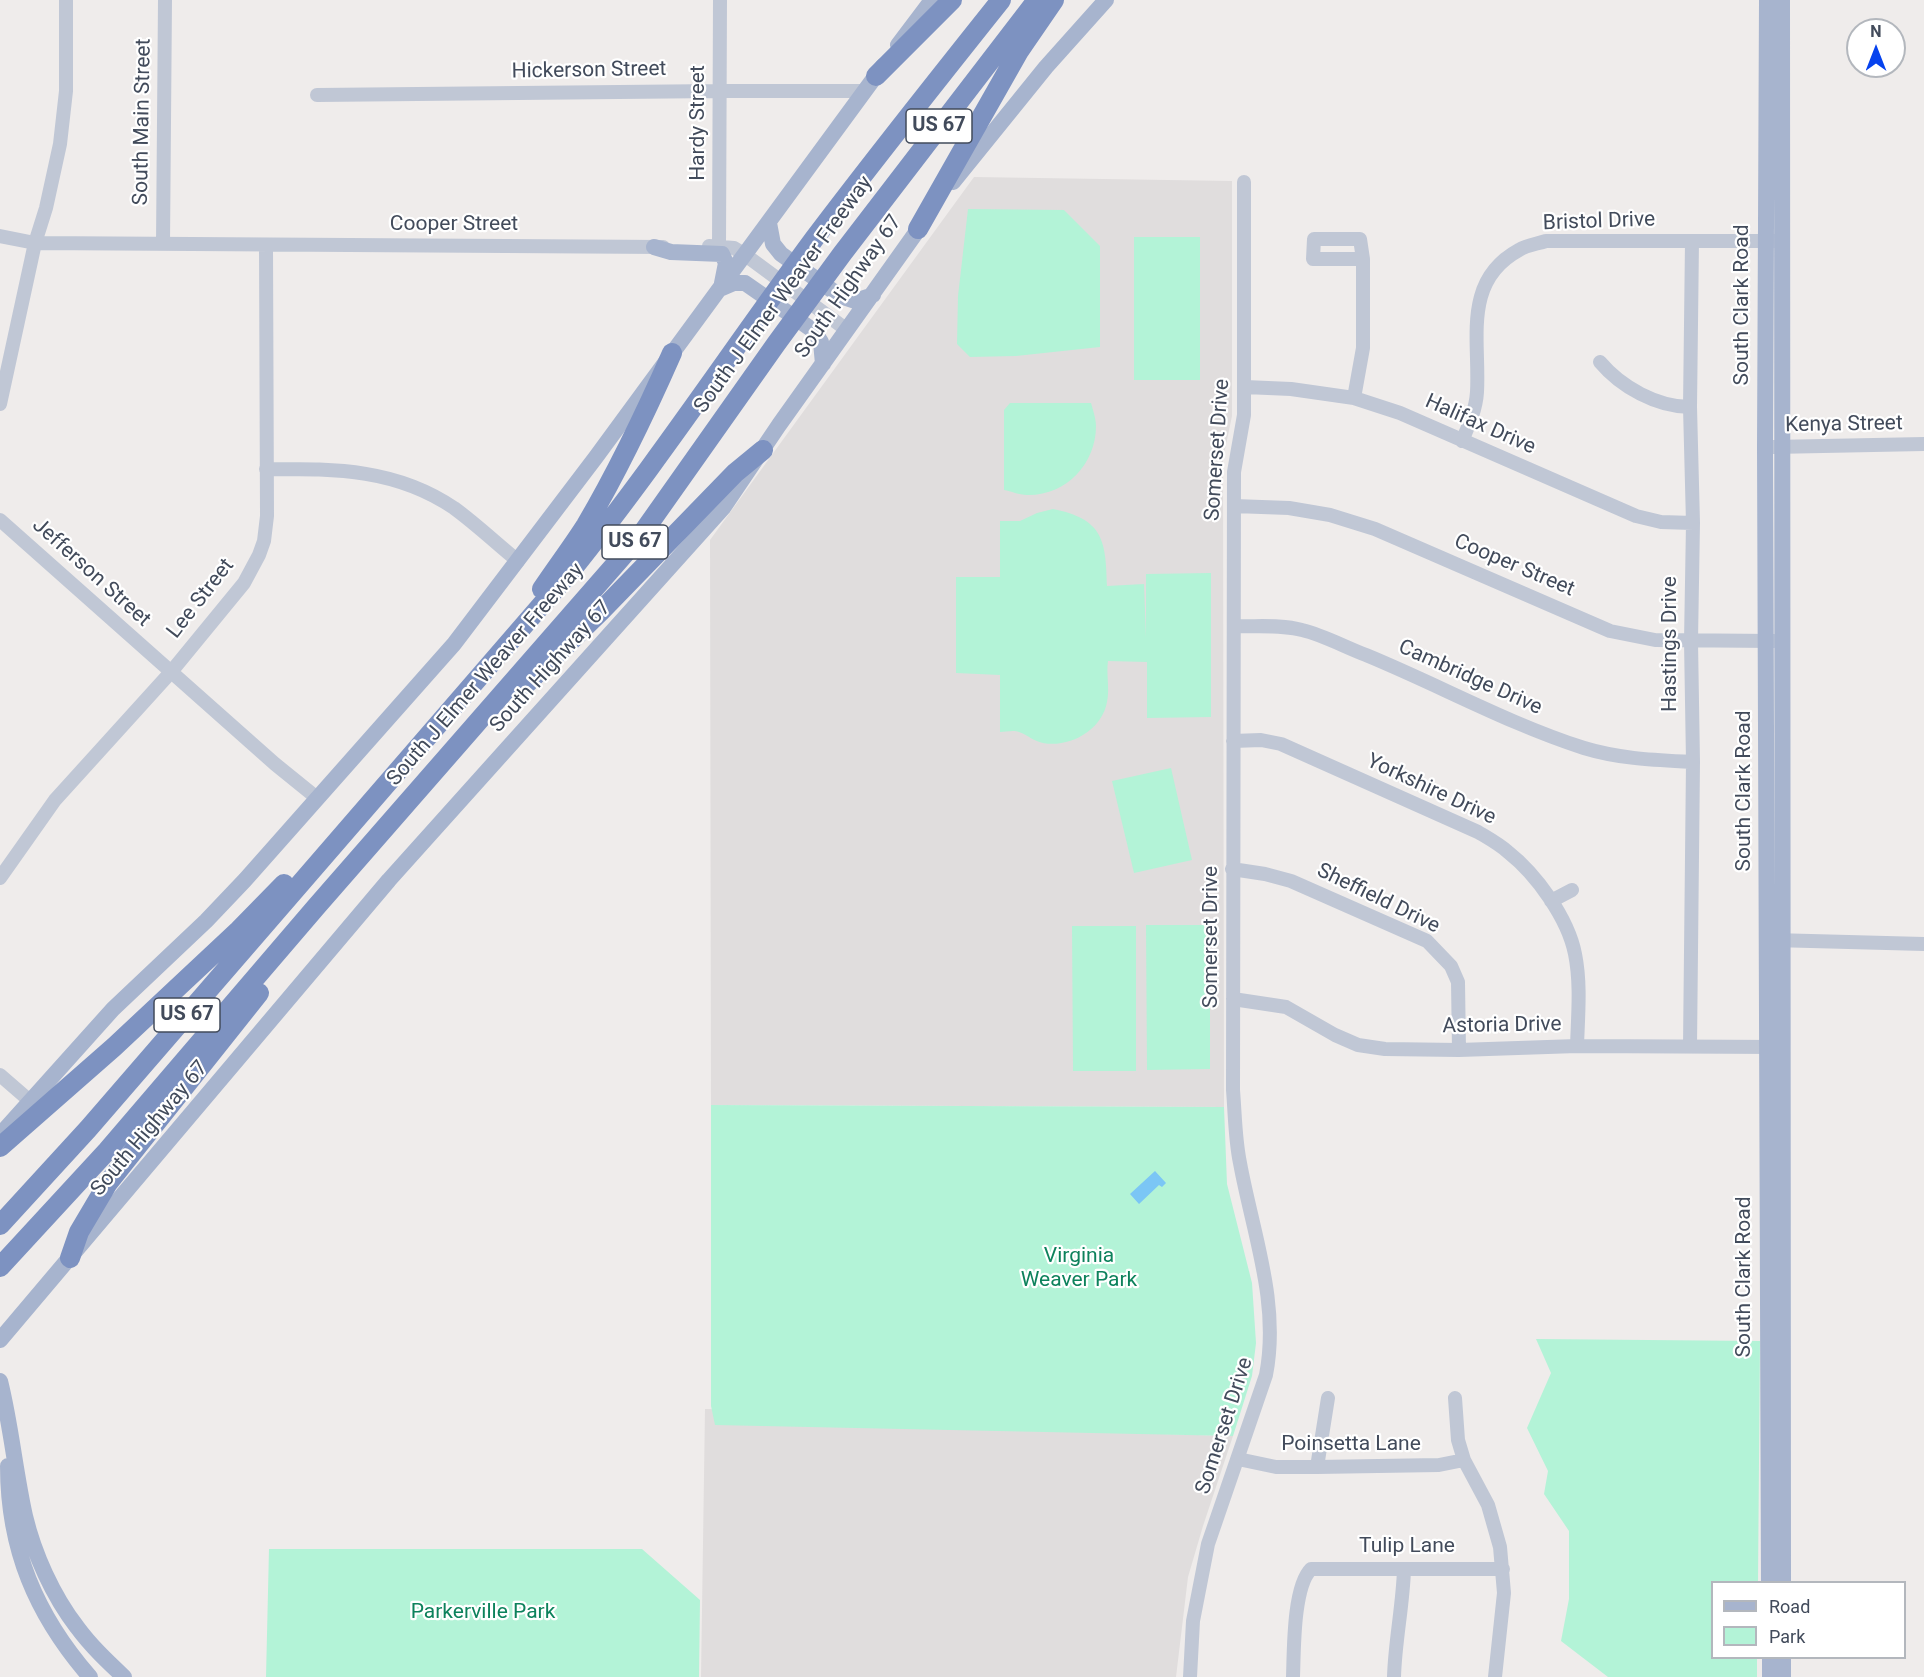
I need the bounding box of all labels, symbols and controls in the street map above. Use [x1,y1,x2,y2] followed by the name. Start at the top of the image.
[1846,18,1906,78] north arrow
[1870,22,1882,41] text: N
[129,38,157,206] street label: South Main Street
[511,57,667,85] street label: Hickerson Street
[686,65,712,181] street label: Hardy Street
[906,109,972,143] road number: US 67
[689,171,879,419] street label: South J Elmer Weaver Freeway
[1542,207,1656,237] street label: Bristol Drive
[790,211,908,363] street label: South Highway 67
[390,212,518,238] street label: Cooper Street
[1730,224,1756,386] street label: South Clark Road
[1200,378,1236,522] street label: Somerset Drive
[1421,389,1539,461] street label: Halifax Drive
[1785,411,1903,439] street label: Kenya Street
[27,513,155,633] street label: Jefferson Street
[602,525,668,559] road number: US 67
[1450,529,1578,603] street label: Cooper Street
[162,554,240,644] street label: Lee Street
[382,558,590,792] street label: South J Elmer Weaver Freeway
[1658,576,1684,712] street label: Hastings Drive
[485,596,617,738] street label: South Highway 67
[1394,635,1546,721] street label: Cambridge Drive
[1732,710,1758,872] street label: South Clark Road
[1362,749,1500,831] street label: Yorkshire Drive
[1312,858,1444,940] street label: Sheffield Drive
[1199,866,1225,1008] street label: Somerset Drive
[154,998,220,1032] road number: US 67
[1442,1012,1562,1040] street label: Astoria Drive
[86,1056,214,1202] street label: South Highway 67
[1732,1196,1758,1358] street label: South Clark Road
[1021,1244,1137,1294] park label: Virginia Weaver Park
[1191,1354,1259,1498] street label: Somerset Drive
[1281,1432,1421,1458] street label: Poinsetta Lane
[1359,1534,1455,1560] street label: Tulip Lane
[1711,1581,1906,1659] legend
[1769,1596,1810,1617] text: Road
[411,1600,555,1626] park label: Parkerville Park
[1769,1626,1805,1647] text: Park

